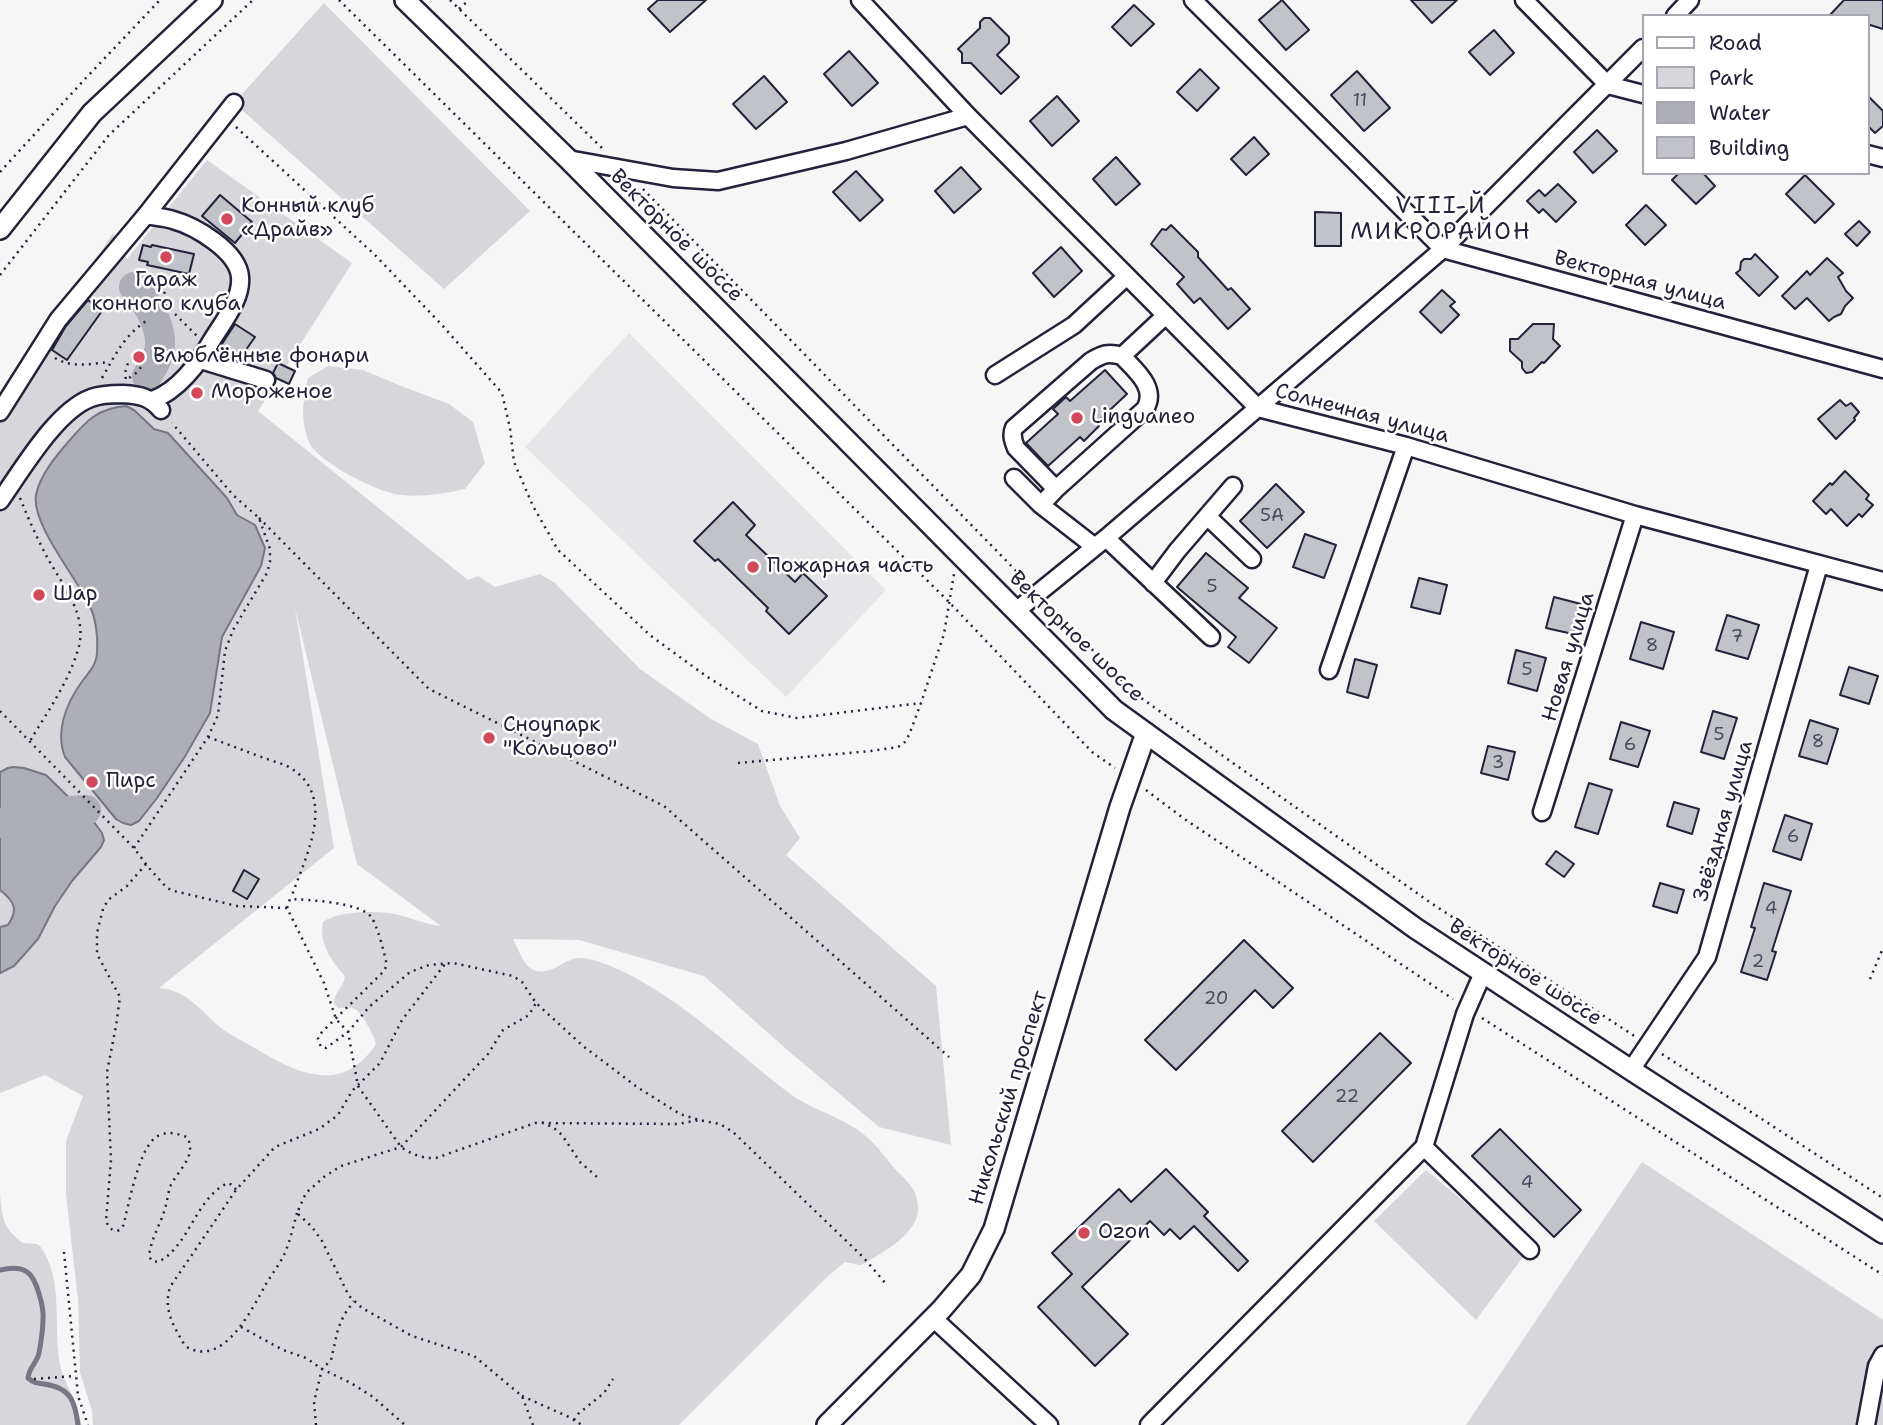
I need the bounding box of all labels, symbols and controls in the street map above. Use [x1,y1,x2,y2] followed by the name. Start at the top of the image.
[1642,14,1869,175] legend
[1709,29,1762,57] text: Road
[1709,64,1754,92] text: Park
[1353,90,1367,112] house number: 11
[1709,99,1771,127] text: Water
[1709,134,1789,162] text: Building
[604,164,748,308] street label: Векторное шоссе
[1351,193,1531,247] district label: VIII-Й МИКРОРАЙОН
[241,194,374,244] place label: Конный клуб «Драйв»
[219,211,235,227] marker: Конный клуб «Драйв»
[1551,246,1729,316] street label: Векторная улица
[158,249,174,265] marker: Гараж конного клуба
[91,268,241,318] place label: Гараж конного клуба
[153,344,369,370] place label: Влюблённые фонари
[131,349,147,365] marker: Влюблённые фонари
[1272,379,1452,449] street label: Солнечная улица
[211,380,333,406] place label: Мороженое
[189,385,205,401] marker: Мороженое
[1091,405,1195,431] place label: Linguaneo
[1069,410,1085,426] marker: Linguaneo
[1260,505,1284,527] house number: 5А
[767,554,933,580] place label: Пожарная часть
[745,559,761,575] marker: Пожарная часть
[1003,566,1149,708] street label: Векторное шоссе
[1206,576,1218,598] house number: 5
[53,582,98,608] place label: Шар
[31,587,47,603] marker: Шар
[1537,589,1601,725] street label: Новая улица
[1731,626,1743,648] house number: 7
[1646,635,1658,657] house number: 8
[1521,659,1533,681] house number: 5
[503,713,617,763] place label: Сноупарк "Кольцово"
[1713,724,1725,746] house number: 5
[481,730,497,746] marker: Сноупарк "Кольцово"
[1812,731,1824,753] house number: 8
[1624,734,1636,756] house number: 6
[1689,738,1759,904] street label: Звёздная улица
[1492,752,1504,774] house number: 3
[106,769,156,795] place label: Пирс
[84,774,100,790] marker: Пирс
[1787,826,1799,848] house number: 6
[1765,898,1777,920] house number: 4
[1444,914,1606,1032] street label: Векторное шоссе
[1752,951,1764,973] house number: 2
[964,988,1054,1208] street label: Никольский проспект
[1204,988,1228,1010] house number: 20
[1335,1086,1359,1108] house number: 22
[1521,1172,1533,1194] house number: 4
[1098,1220,1150,1246] place label: Ozon
[1076,1225,1092,1241] marker: Ozon

